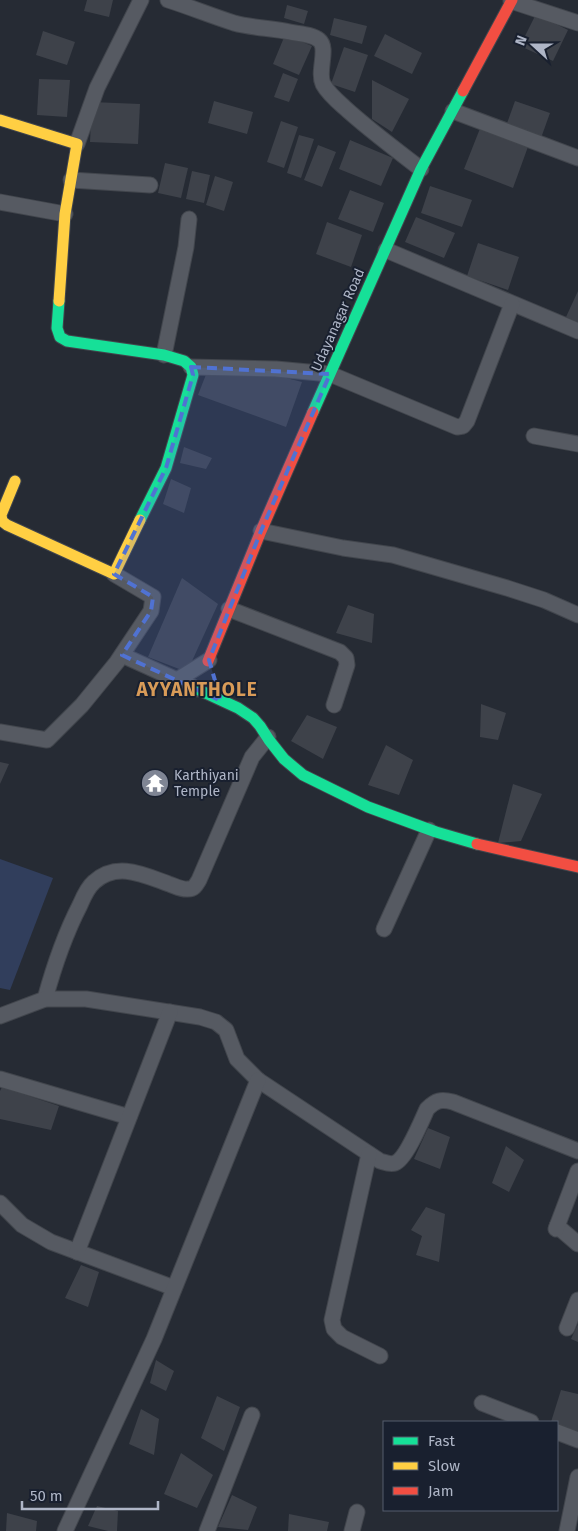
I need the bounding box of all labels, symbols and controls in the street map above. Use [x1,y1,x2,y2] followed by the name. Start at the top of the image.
[508,20,558,70] north arrow
[512,33,531,48] text: N
[308,266,368,374] street label: Udayanagar Road
[135,678,258,701] district label: AYYANTHOLE
[174,767,239,800] place label: Karthiyani Temple
[140,768,170,798] temple icon: Karthiyani Temple
[383,1421,558,1511] legend
[428,1432,455,1450] text: Fast
[428,1457,460,1475] text: Slow
[22,1478,159,1510] scale bar
[428,1482,454,1500] text: Jam
[30,1487,63,1505] text: 50 m

